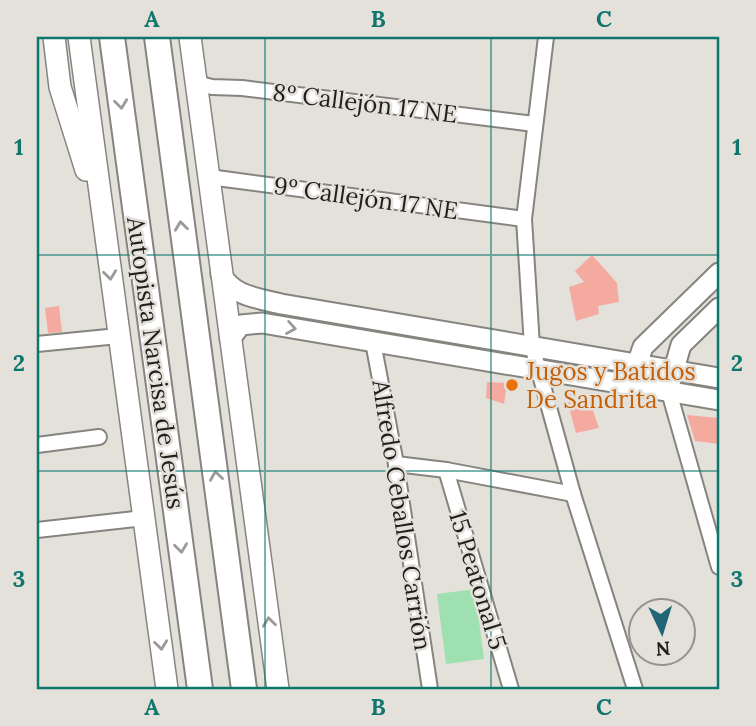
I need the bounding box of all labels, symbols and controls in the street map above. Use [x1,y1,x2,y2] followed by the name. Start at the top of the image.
[144,4,160,33] text: A
[370,4,386,33] text: B
[596,4,612,33] text: C
[271,76,459,130] street label: 8º Callejón 17 NE
[113,99,128,110] one-way arrow
[14,132,24,161] text: 1
[732,132,742,161] text: 1
[272,170,460,226] street label: 9º Callejón 17 NE
[120,214,192,511] street label: Autopista Narcisa de Jesús
[174,220,189,232] one-way arrow
[102,269,117,280] one-way arrow
[285,320,297,335] one-way arrow
[13,348,25,377] text: 2
[731,348,743,377] text: 2
[525,356,696,415] place label: Jugos y Batidos De Sandrita
[365,377,439,652] street label: Alfredo Ceballos Carrión
[504,377,520,393] marker: Jugos y Batidos De Sandrita
[209,470,224,482] one-way arrow
[442,507,514,653] street label: 15 Peatonal 5
[174,542,189,554] one-way arrow
[13,564,25,593] text: 3
[731,564,743,593] text: 3
[626,596,696,666] north arrow
[262,616,277,627] one-way arrow
[655,636,671,661] text: N
[153,640,168,651] one-way arrow
[144,692,160,721] text: A
[370,692,386,721] text: B
[596,692,612,721] text: C

